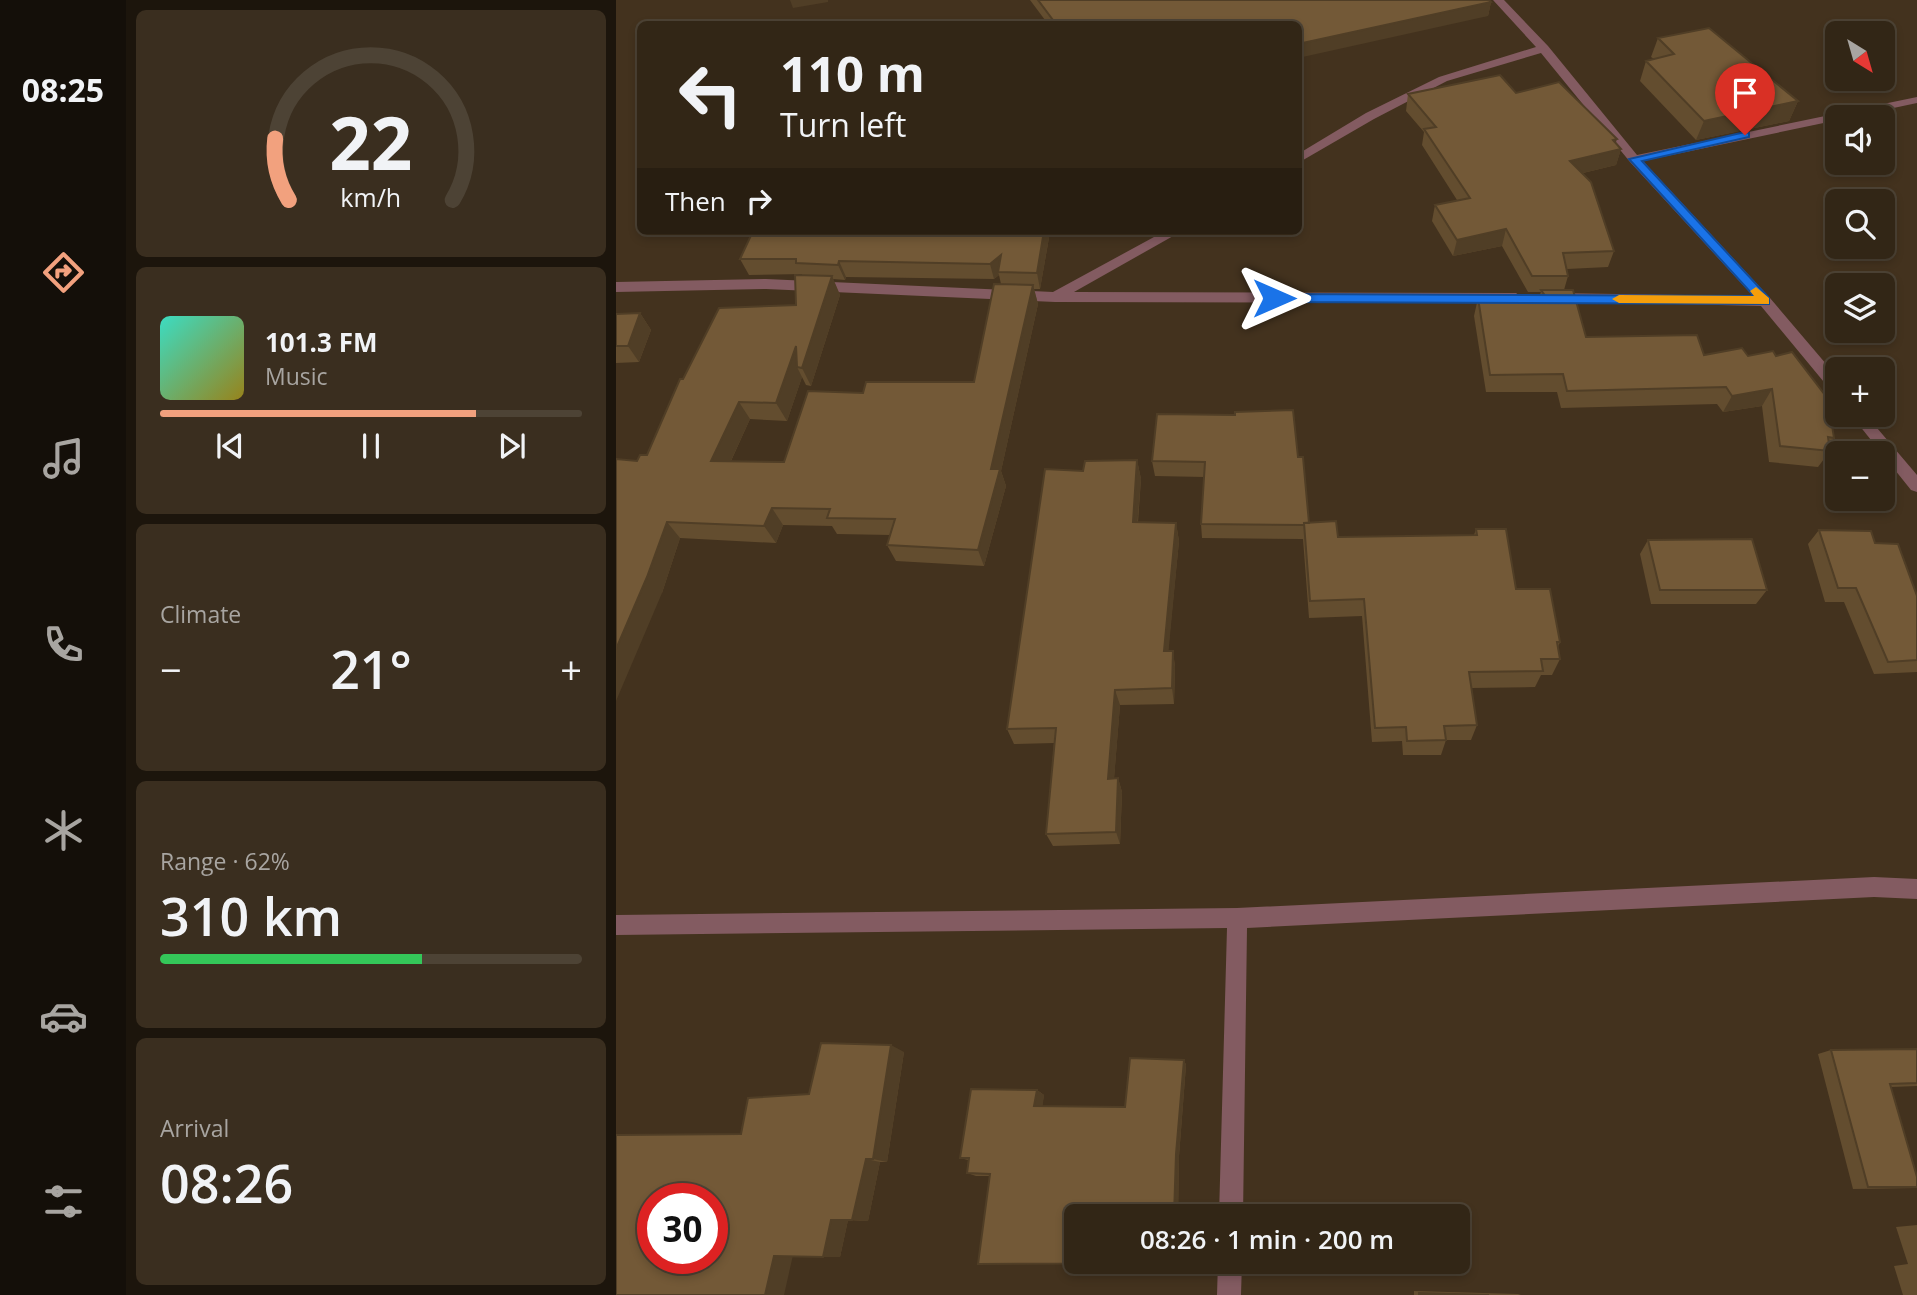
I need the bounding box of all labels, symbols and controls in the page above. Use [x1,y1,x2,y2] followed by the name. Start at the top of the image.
[1825,21,1895,91] north arrow
[1825,21,1895,511] map controls
[780,40,925,106] text: 110 m
[665,49,756,140] icon: left
[1715,63,1775,135] pin
[22,68,104,111] text: 08:25
[1726,74,1764,112] icon: arrive
[329,92,413,191] text: 22
[780,103,906,146] text: Turn left
[1825,105,1895,175] button: sound
[341,179,401,213] text: km/h
[740,182,778,220] icon: right
[665,183,726,219] text: Then
[1825,189,1895,259] button: search
[39,248,88,297] icon: directions
[1237,261,1311,335] position arrow
[1825,273,1895,343] button: layers
[265,324,377,360] text: 101.3 FM
[1825,357,1895,427] button: +
[265,360,328,392] text: Music
[211,427,249,465] icon: previous
[352,427,390,465] icon: pause
[493,427,531,465] icon: next
[39,434,88,483] icon: music
[1825,441,1895,511] button: −
[160,598,241,630] text: Climate
[39,620,88,669] icon: phone
[330,633,412,704] text: 21°
[160,643,182,695] text: −
[560,643,582,695] text: +
[39,806,88,855] icon: climate
[160,845,290,877] text: Range · 62%
[160,880,342,951] text: 310 km
[39,992,88,1041] icon: car
[160,1112,229,1144] text: Arrival
[160,1147,293,1218] text: 08:26
[39,1177,88,1226] icon: filters
[637,1183,728,1274] speed limit sign: 30
[1140,1221,1394,1257] text: 08:26 · 1 min · 200 m

